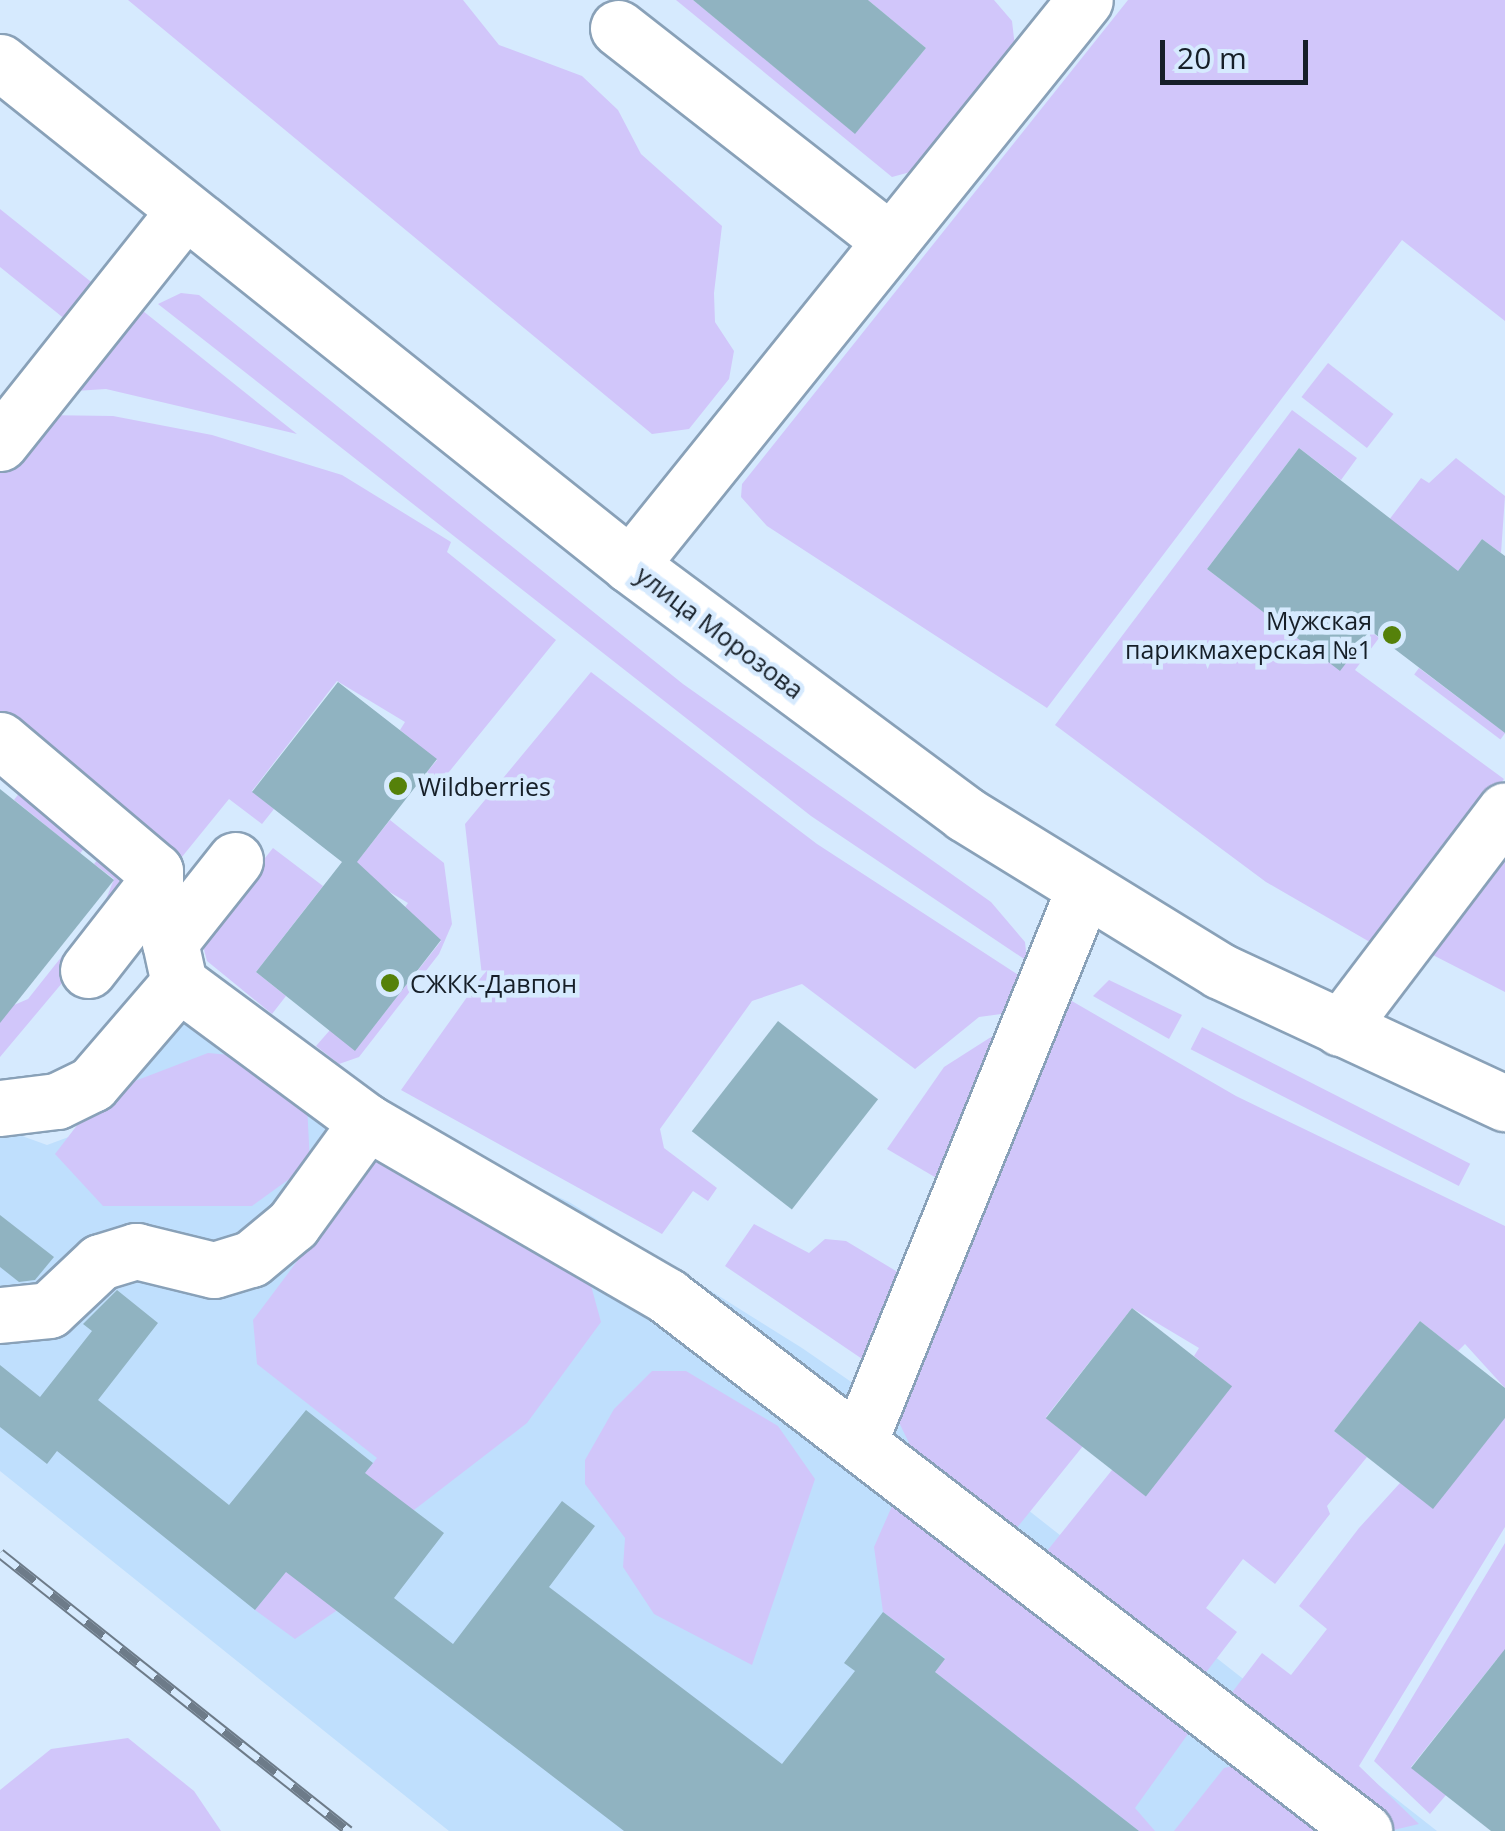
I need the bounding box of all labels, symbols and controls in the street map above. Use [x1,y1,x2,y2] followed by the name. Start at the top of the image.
[1165,20,1312,82] scale bar
[1177,37,1247,78] text: 20 m
[630,559,810,705] street label: улица Морозова
[1125,606,1372,665] place label: Мужская парикмахерская №1
[1381,624,1403,646] marker: Мужская парикмахерская №1
[418,771,551,801] place label: Wildberries
[387,775,409,797] marker: Wildberries
[410,968,577,998] place label: СЖКК-Давпон
[379,972,401,994] marker: СЖКК-Давпон

